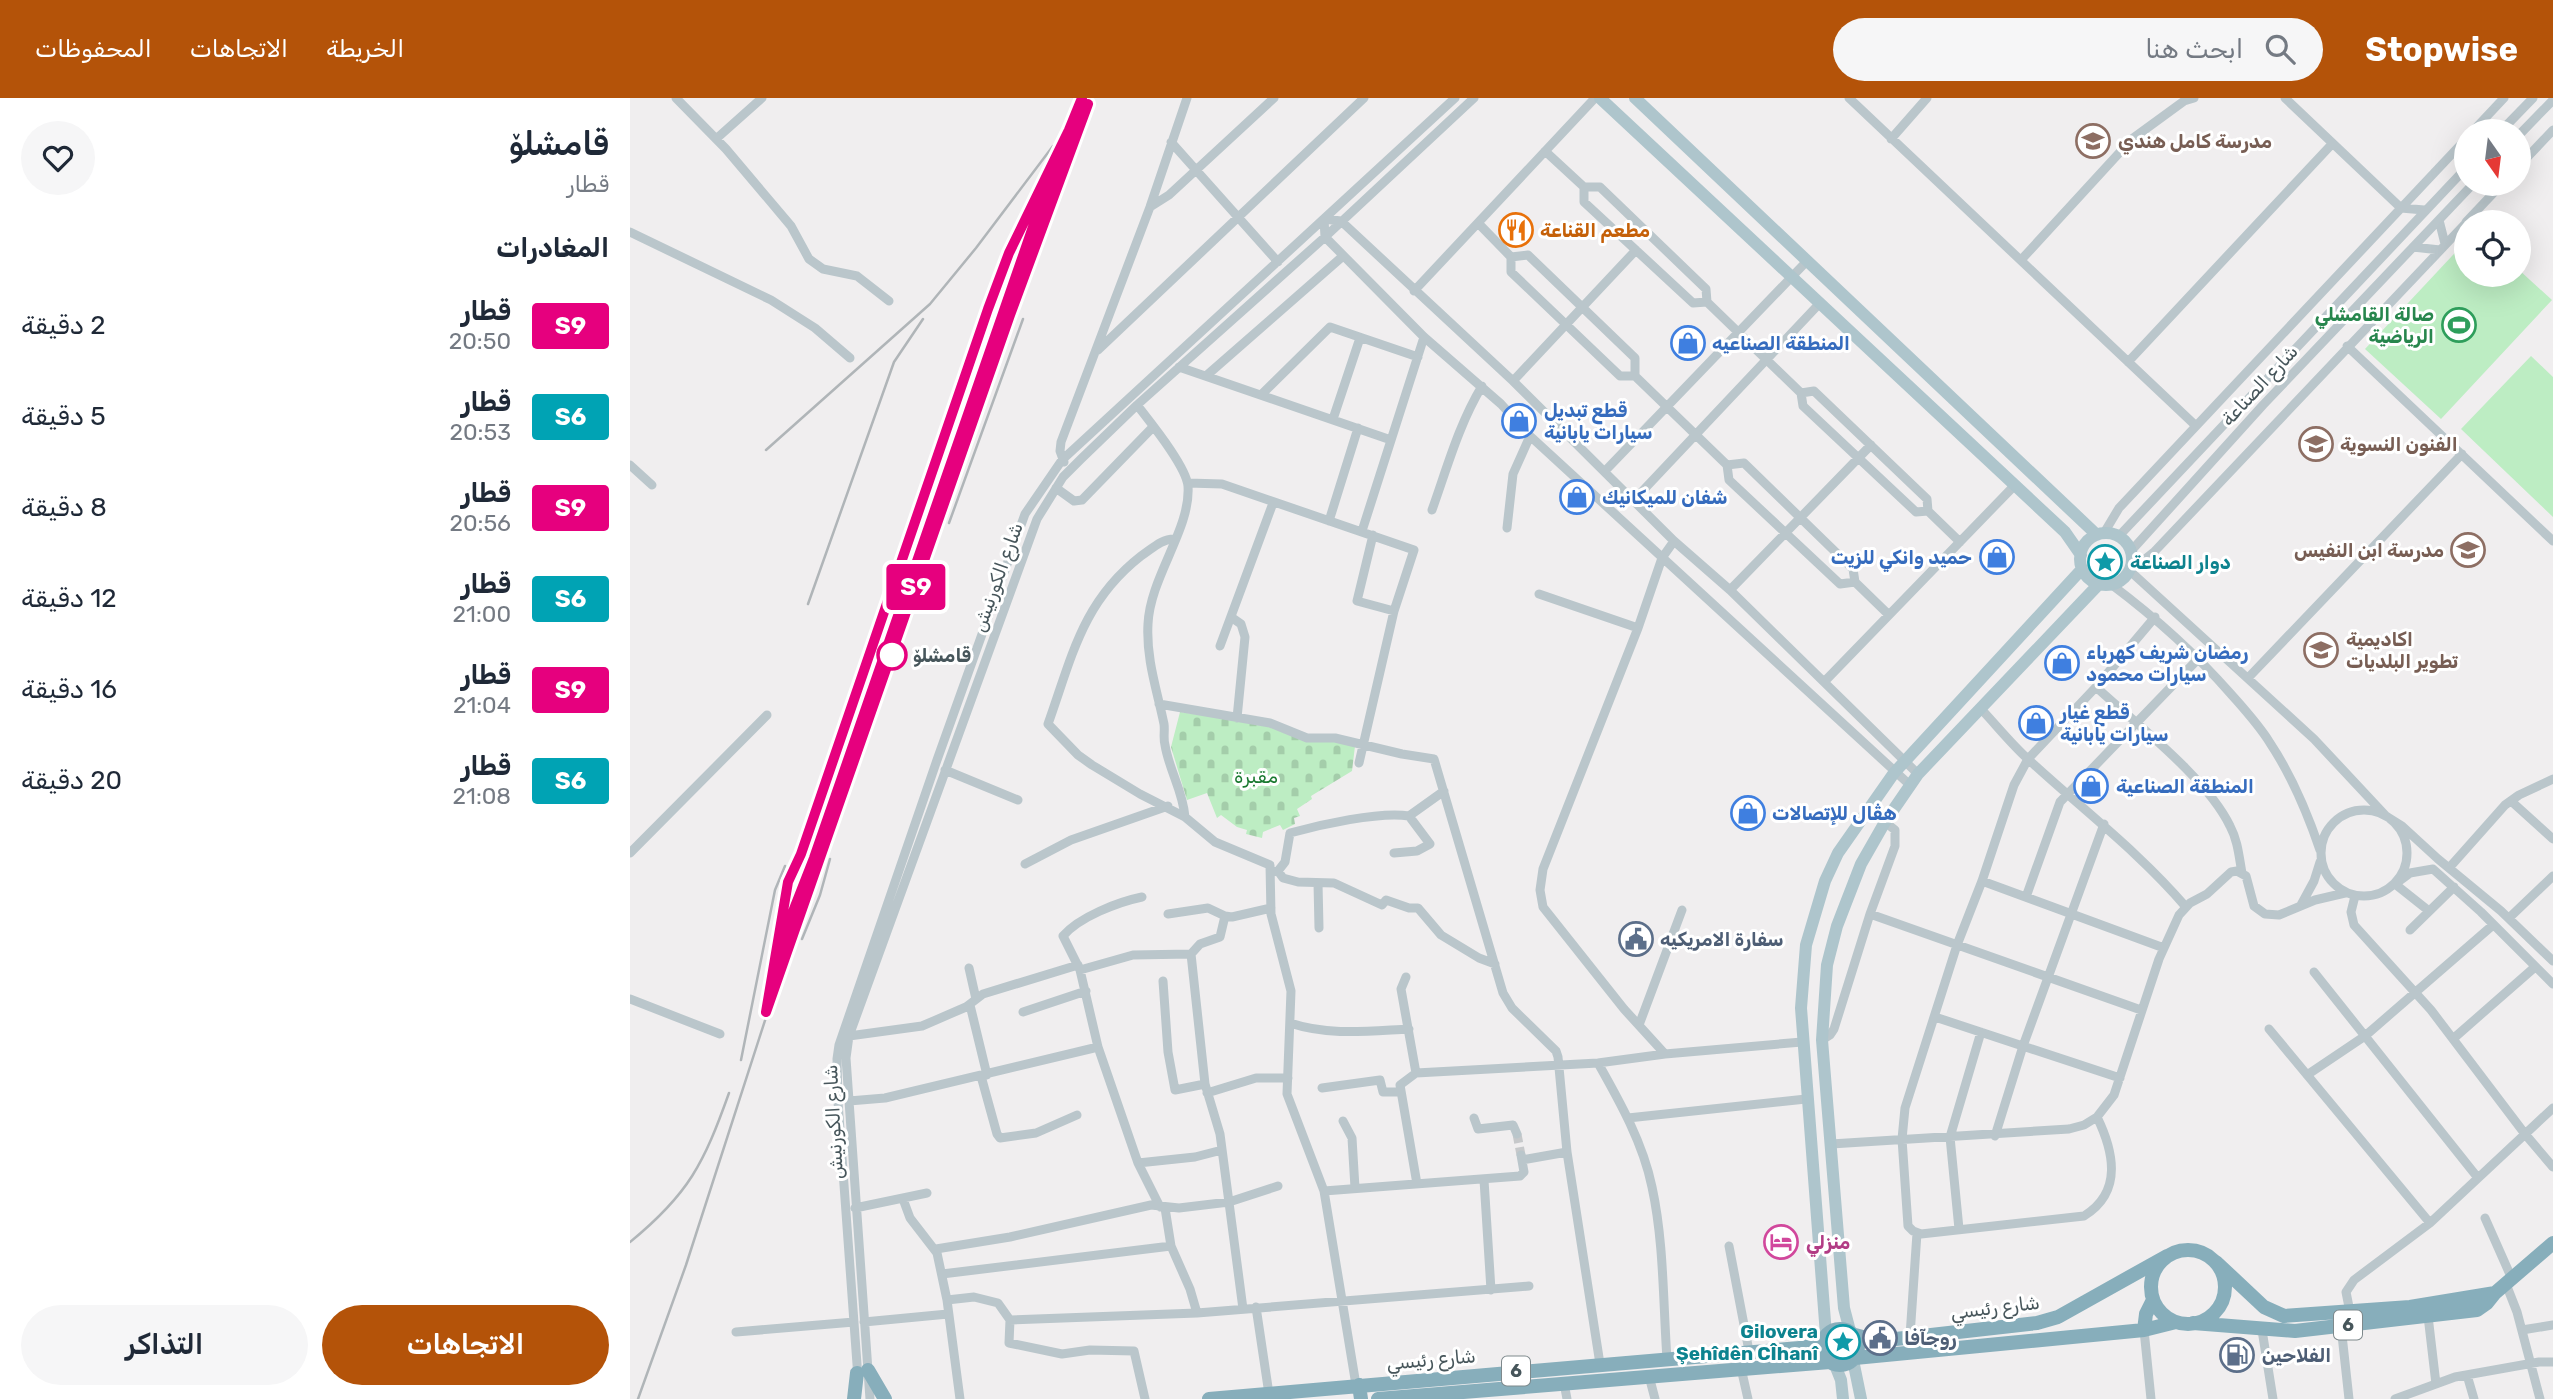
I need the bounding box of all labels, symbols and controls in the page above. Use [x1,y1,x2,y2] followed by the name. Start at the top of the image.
[1833,18,2323,81] search box
[2261,30,2299,68] icon: search
[2365,30,2518,69] text: Stopwise
[2145,34,2243,65] text: ابحث هنا
[35,35,152,63] text: المحفوظات
[190,35,288,63] text: الاتجاهات
[326,35,404,63] text: الخريطة
[2454,119,2530,196] north arrow
[2454,119,2531,287] map controls
[21,121,95,195] button: heart
[2074,122,2112,160] school or university icon: مدرسة كامل هندي
[509,124,609,163] text: قامشلۆ
[2118,130,2272,155] place label: مدرسة كامل هندي
[567,170,609,198] text: قطار
[2454,210,2531,287] button: locate
[1497,211,1535,249] restaurant icon: مطعم القناعة
[1540,219,1650,243] place label: مطعم القناعة
[496,233,609,264] text: المغادرات
[461,296,511,327] text: قطار
[2315,303,2434,348] place label: صالة القامشلي الرياضية
[2440,306,2478,344] sports icon: صالة القامشلي الرياضية
[21,310,105,341] text: 2 دقيقة
[555,312,586,340] text: S9
[1669,324,1707,362] shop icon: المنطقة الصناعيه
[449,327,511,355] text: 20:50
[1712,332,1850,355] place label: المنطقة الصناعيه
[2216,340,2304,432] street label: شارع الصناعة
[461,387,511,418] text: قطار
[1544,399,1652,444] place label: قطع تبديل سيارات يابانية
[21,401,106,432] text: 5 دقيقة
[1500,402,1538,440] shop icon: قطع تبديل سيارات يابانية
[555,403,586,431] text: S6
[450,418,511,446] text: 20:53
[2297,425,2335,463] school or university icon: الفنون النسوية
[2340,433,2458,456] place label: الفنون النسوية
[461,478,511,509] text: قطار
[1558,478,1596,516] shop icon: شفان للميكانيك
[1602,486,1727,509] place label: شفان للميكانيك
[21,492,107,523] text: 8 دقيقة
[555,494,586,522] text: S9
[449,509,511,537] text: 20:56
[967,519,1030,636] street label: شارع الكورنيش
[2449,531,2487,569] school or university icon: مدرسة ابن النفيس
[1978,538,2016,576] shop icon: حميد وانكي للزيت
[2294,539,2444,562] place label: مدرسة ابن النفيس
[2086,543,2124,581] place icon: دوار الصناعة
[1831,546,1972,572] place label: حميد وانكي للزيت
[2130,551,2231,574] place label: دوار الصناعة
[884,564,948,610] line badge: S9
[461,569,511,600] text: قطار
[900,573,932,601] text: S9
[21,583,117,614] text: 12 دقيقة
[555,585,586,613] text: S6
[453,600,511,628] text: 21:00
[2346,628,2459,673] place label: اكاديمية تطوير البلديات
[2302,631,2340,669] school or university icon: اكاديمية تطوير البلديات
[877,640,907,670] marker: قامشلۆ
[2086,641,2249,686] place label: رمضان شريف كهرباء سيارات محمود
[913,644,971,668] place label: قامشلۆ
[2043,644,2081,682] shop icon: رمضان شريف كهرباء سيارات محمود
[461,660,511,691] text: قطار
[21,674,117,705] text: 16 دقيقة
[555,676,586,704] text: S9
[453,691,511,719] text: 21:04
[2059,701,2168,746] place label: قطع غيار سيارات يابانية
[2017,704,2055,742] shop icon: قطع غيار سيارات يابانية
[461,751,511,782] text: قطار
[21,765,122,796] text: 20 دقيقة
[1234,765,1278,788] park label: مقبرة
[555,767,586,795] text: S6
[2072,767,2110,805] shop icon: المنطقة الصناعية
[2116,775,2254,798] place label: المنطقة الصناعية
[453,782,511,810] text: 21:08
[1729,794,1767,832] shop icon: هڤال للإتصالات
[1772,802,1897,826] place label: هڤال للإتصالات
[1617,920,1655,958] public building icon: سفارة الامريكيه
[1660,928,1784,951] place label: سفارة الامريكيه
[819,1064,850,1180] street label: شارع الكورنيش
[1762,1223,1800,1261] hotel icon: منزلي
[1806,1231,1850,1257] place label: منزلي
[1949,1291,2041,1327] street label: شارع رئيسي
[21,1305,308,1385] button: التذاكر
[322,1305,609,1385] button: الاتجاهات
[2334,1310,2362,1340] road number: 6
[1861,1319,1899,1357] public building icon: روجآفا
[1676,1320,1820,1365] place label: Gilovera Şehîdên CÎhanî
[1824,1323,1862,1361] place icon: Gilovera Şehîdên CÎhanî
[1904,1327,1957,1350] place label: روجآفا
[2218,1336,2256,1374] fuel station icon: الفلاحين
[1385,1344,1477,1378] street label: شارع رئيسي
[2262,1344,2331,1367] place label: الفلاحين
[1502,1356,1530,1386] road number: 6

